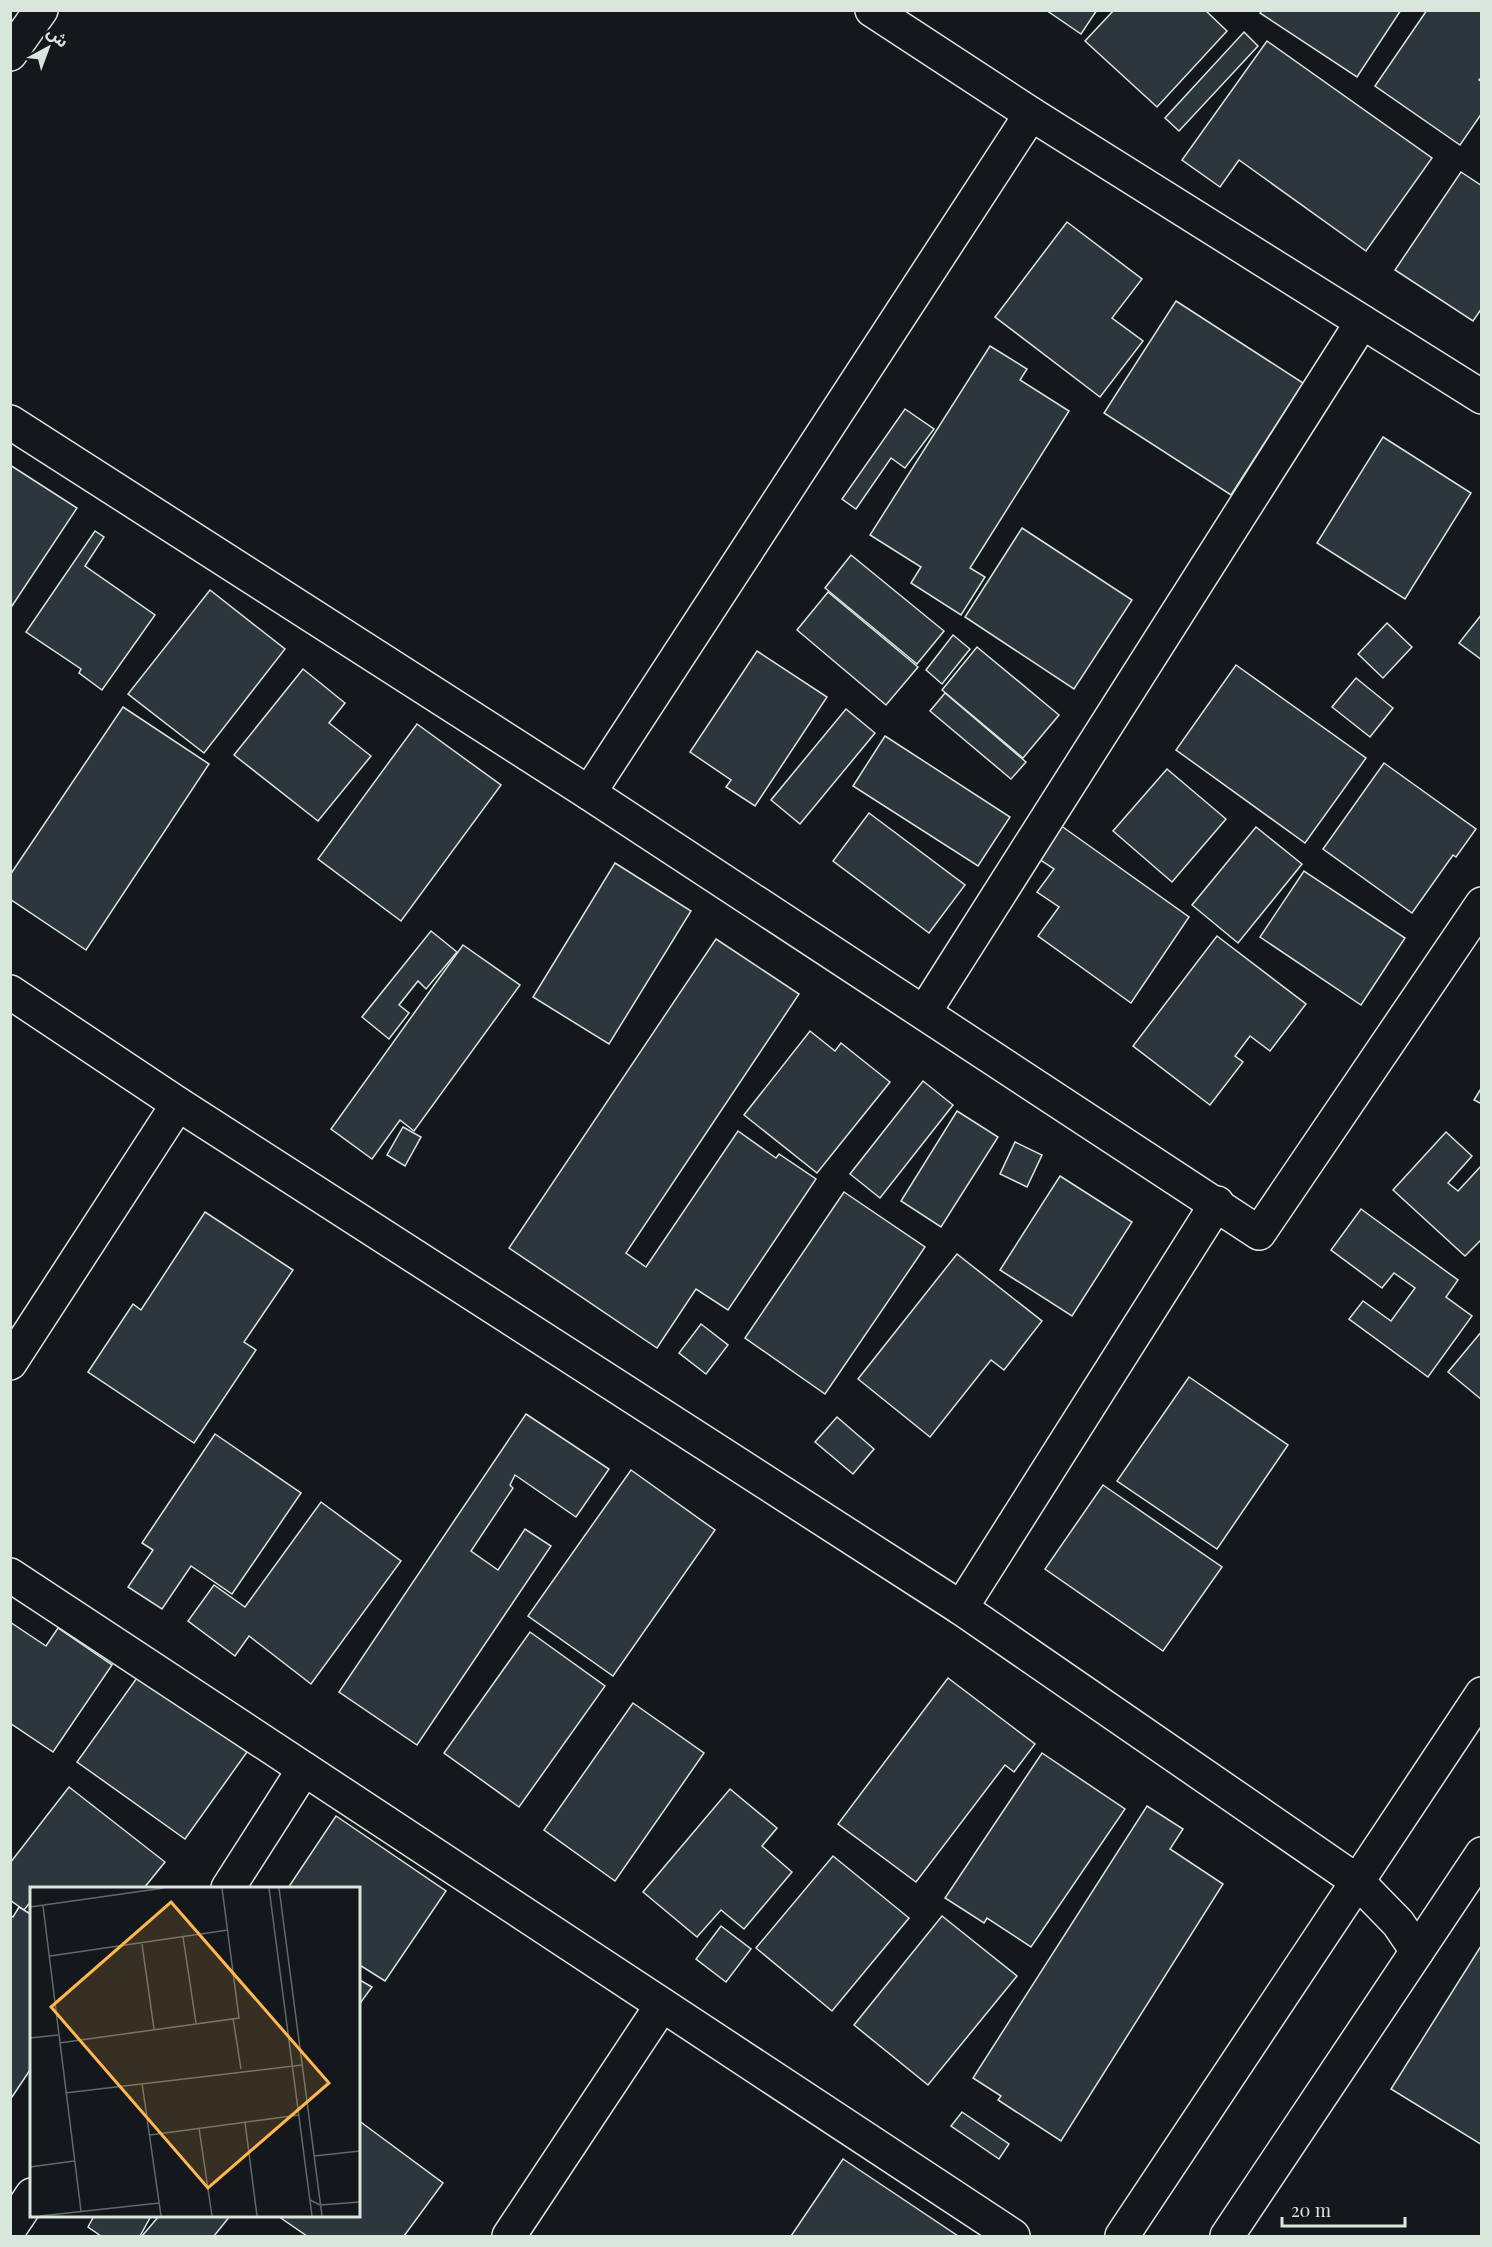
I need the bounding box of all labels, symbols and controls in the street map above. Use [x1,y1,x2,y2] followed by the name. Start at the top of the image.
[18,18,78,78] north arrow
[43,21,73,51] text: ش
[30,1887,360,2217] inset map
[1282,2190,1405,2228] scale bar
[1291,2198,1331,2222] text: 20 m

